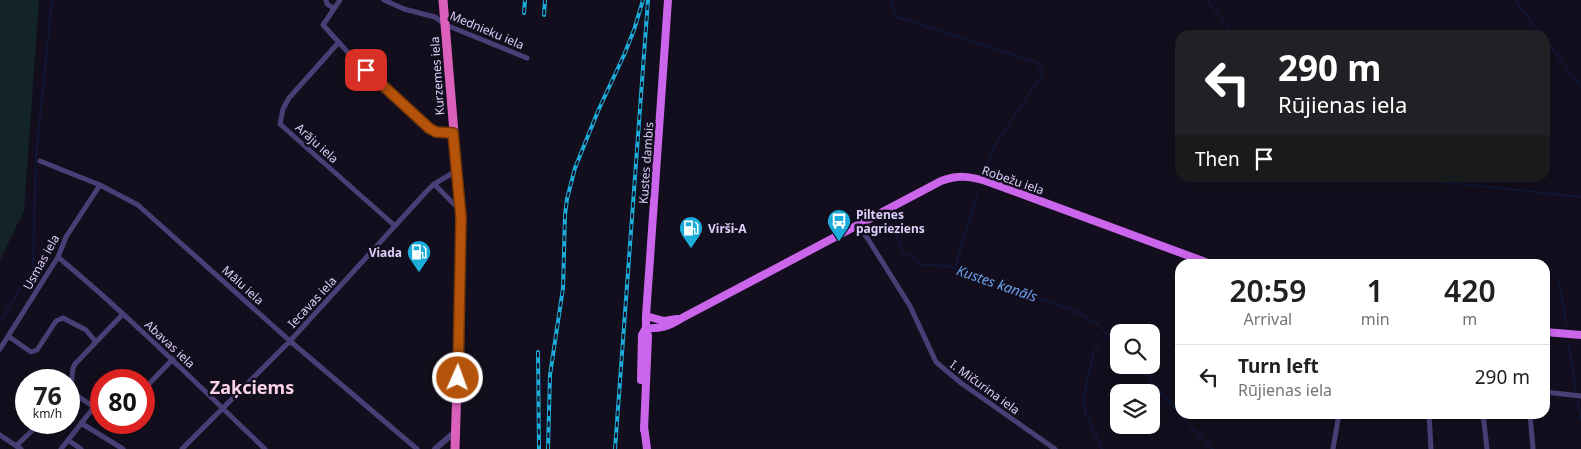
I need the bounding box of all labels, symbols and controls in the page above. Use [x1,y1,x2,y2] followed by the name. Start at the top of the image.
[447,7,527,53] street label: Mednieku iela
[426,36,448,116] street label: Kurzemes iela
[1278,44,1381,91] text: 290 m
[345,49,387,91] pin
[1195,50,1260,115] icon: left
[352,56,380,84] icon: arrive
[1278,89,1407,119] text: Rūjienas iela
[292,119,342,167] street label: Arāju iela
[635,121,657,205] street label: Kustes dambis
[1250,145,1278,173] icon: arrive
[1195,146,1240,172] text: Then
[980,161,1046,199] street label: Robežu iela
[856,206,925,237] place label: Piltenes pagrieziens
[826,208,852,242] bus stop icon: Piltenes pagrieziens
[678,215,704,249] fuel station icon: Virši-A
[708,220,747,237] place label: Virši-A
[19,231,63,293] street label: Usmas iela
[406,239,432,273] fuel station icon: Viada
[369,244,402,261] place label: Viada
[954,260,1040,306] water label: Kustes kanāls
[218,262,268,308] street label: Mālu iela
[1229,270,1306,311] text: 20:59
[1367,270,1384,311] text: 1
[1444,270,1496,311] text: 420
[284,273,340,331] street label: Iecavas iela
[1243,308,1292,330] text: Arrival
[1361,308,1390,330] text: min
[1462,308,1477,330] text: m
[141,316,199,372] street label: Abavas iela
[1110,324,1160,434] map controls
[1110,324,1160,374] button: search
[431,351,483,403] position arrow
[1238,353,1319,379] text: Turn left
[947,356,1023,418] street label: I. Mičurina iela
[1195,363,1223,391] icon: left
[1475,364,1530,390] text: 290 m
[90,369,155,434] speed limit sign: 80
[210,375,294,399] district label: Zaķciems
[33,378,62,412] text: 76
[1238,379,1332,401] text: Rūjienas iela
[1110,384,1160,434] button: layers
[33,405,62,422] text: km/h

